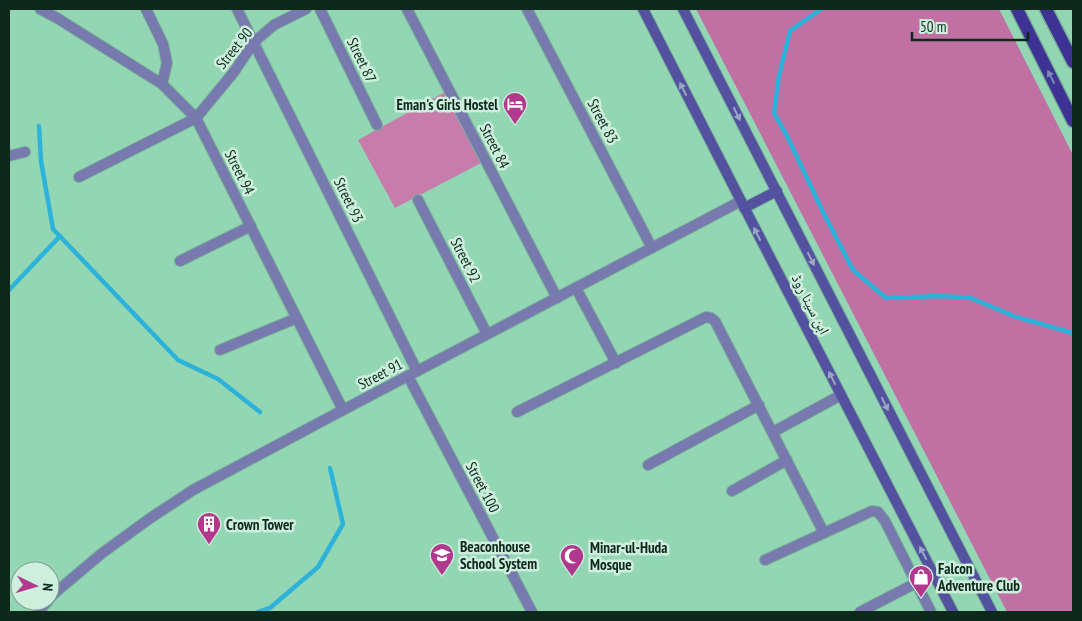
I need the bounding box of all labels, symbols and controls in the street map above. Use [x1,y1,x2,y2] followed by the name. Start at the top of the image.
[912,10,1028,42] scale bar
[920,17,946,36] text: 50 m
[212,23,257,73] street label: Street 90
[343,34,381,86] street label: Street 87
[1047,70,1056,85] one-way arrow
[679,82,687,96] one-way arrow
[502,91,528,125] hotel icon: Eman's Girls Hostel
[397,95,498,114] place label: Eman's Girls Hostel
[583,95,623,147] street label: Street 83
[733,107,741,122] one-way arrow
[476,120,514,172] street label: Street 84
[221,146,259,198] street label: Street 94
[330,174,368,226] street label: Street 93
[753,226,761,241] one-way arrow
[447,234,485,286] street label: Street 92
[807,252,815,266] one-way arrow
[787,271,834,338] street label: ابن سینا روڈ
[354,354,406,394] street label: Street 91
[828,371,836,385] one-way arrow
[881,396,889,411] one-way arrow
[462,458,504,516] street label: Street 100
[196,511,222,545] building icon: Crown Tower
[226,515,294,534] place label: Crown Tower
[460,537,537,573] place label: Beaconhouse School System
[590,538,668,574] place label: Minar-ul-Huda Mosque
[429,542,455,576] school or university icon: Beaconhouse School System
[559,543,585,577] mosque icon: Minar-ul-Huda Mosque
[919,546,927,561] one-way arrow
[937,559,1020,595] place label: Falcon Adventure Club
[10,561,60,611] north arrow
[908,564,934,598] shop icon: Falcon Adventure Club
[39,583,57,592] text: N

